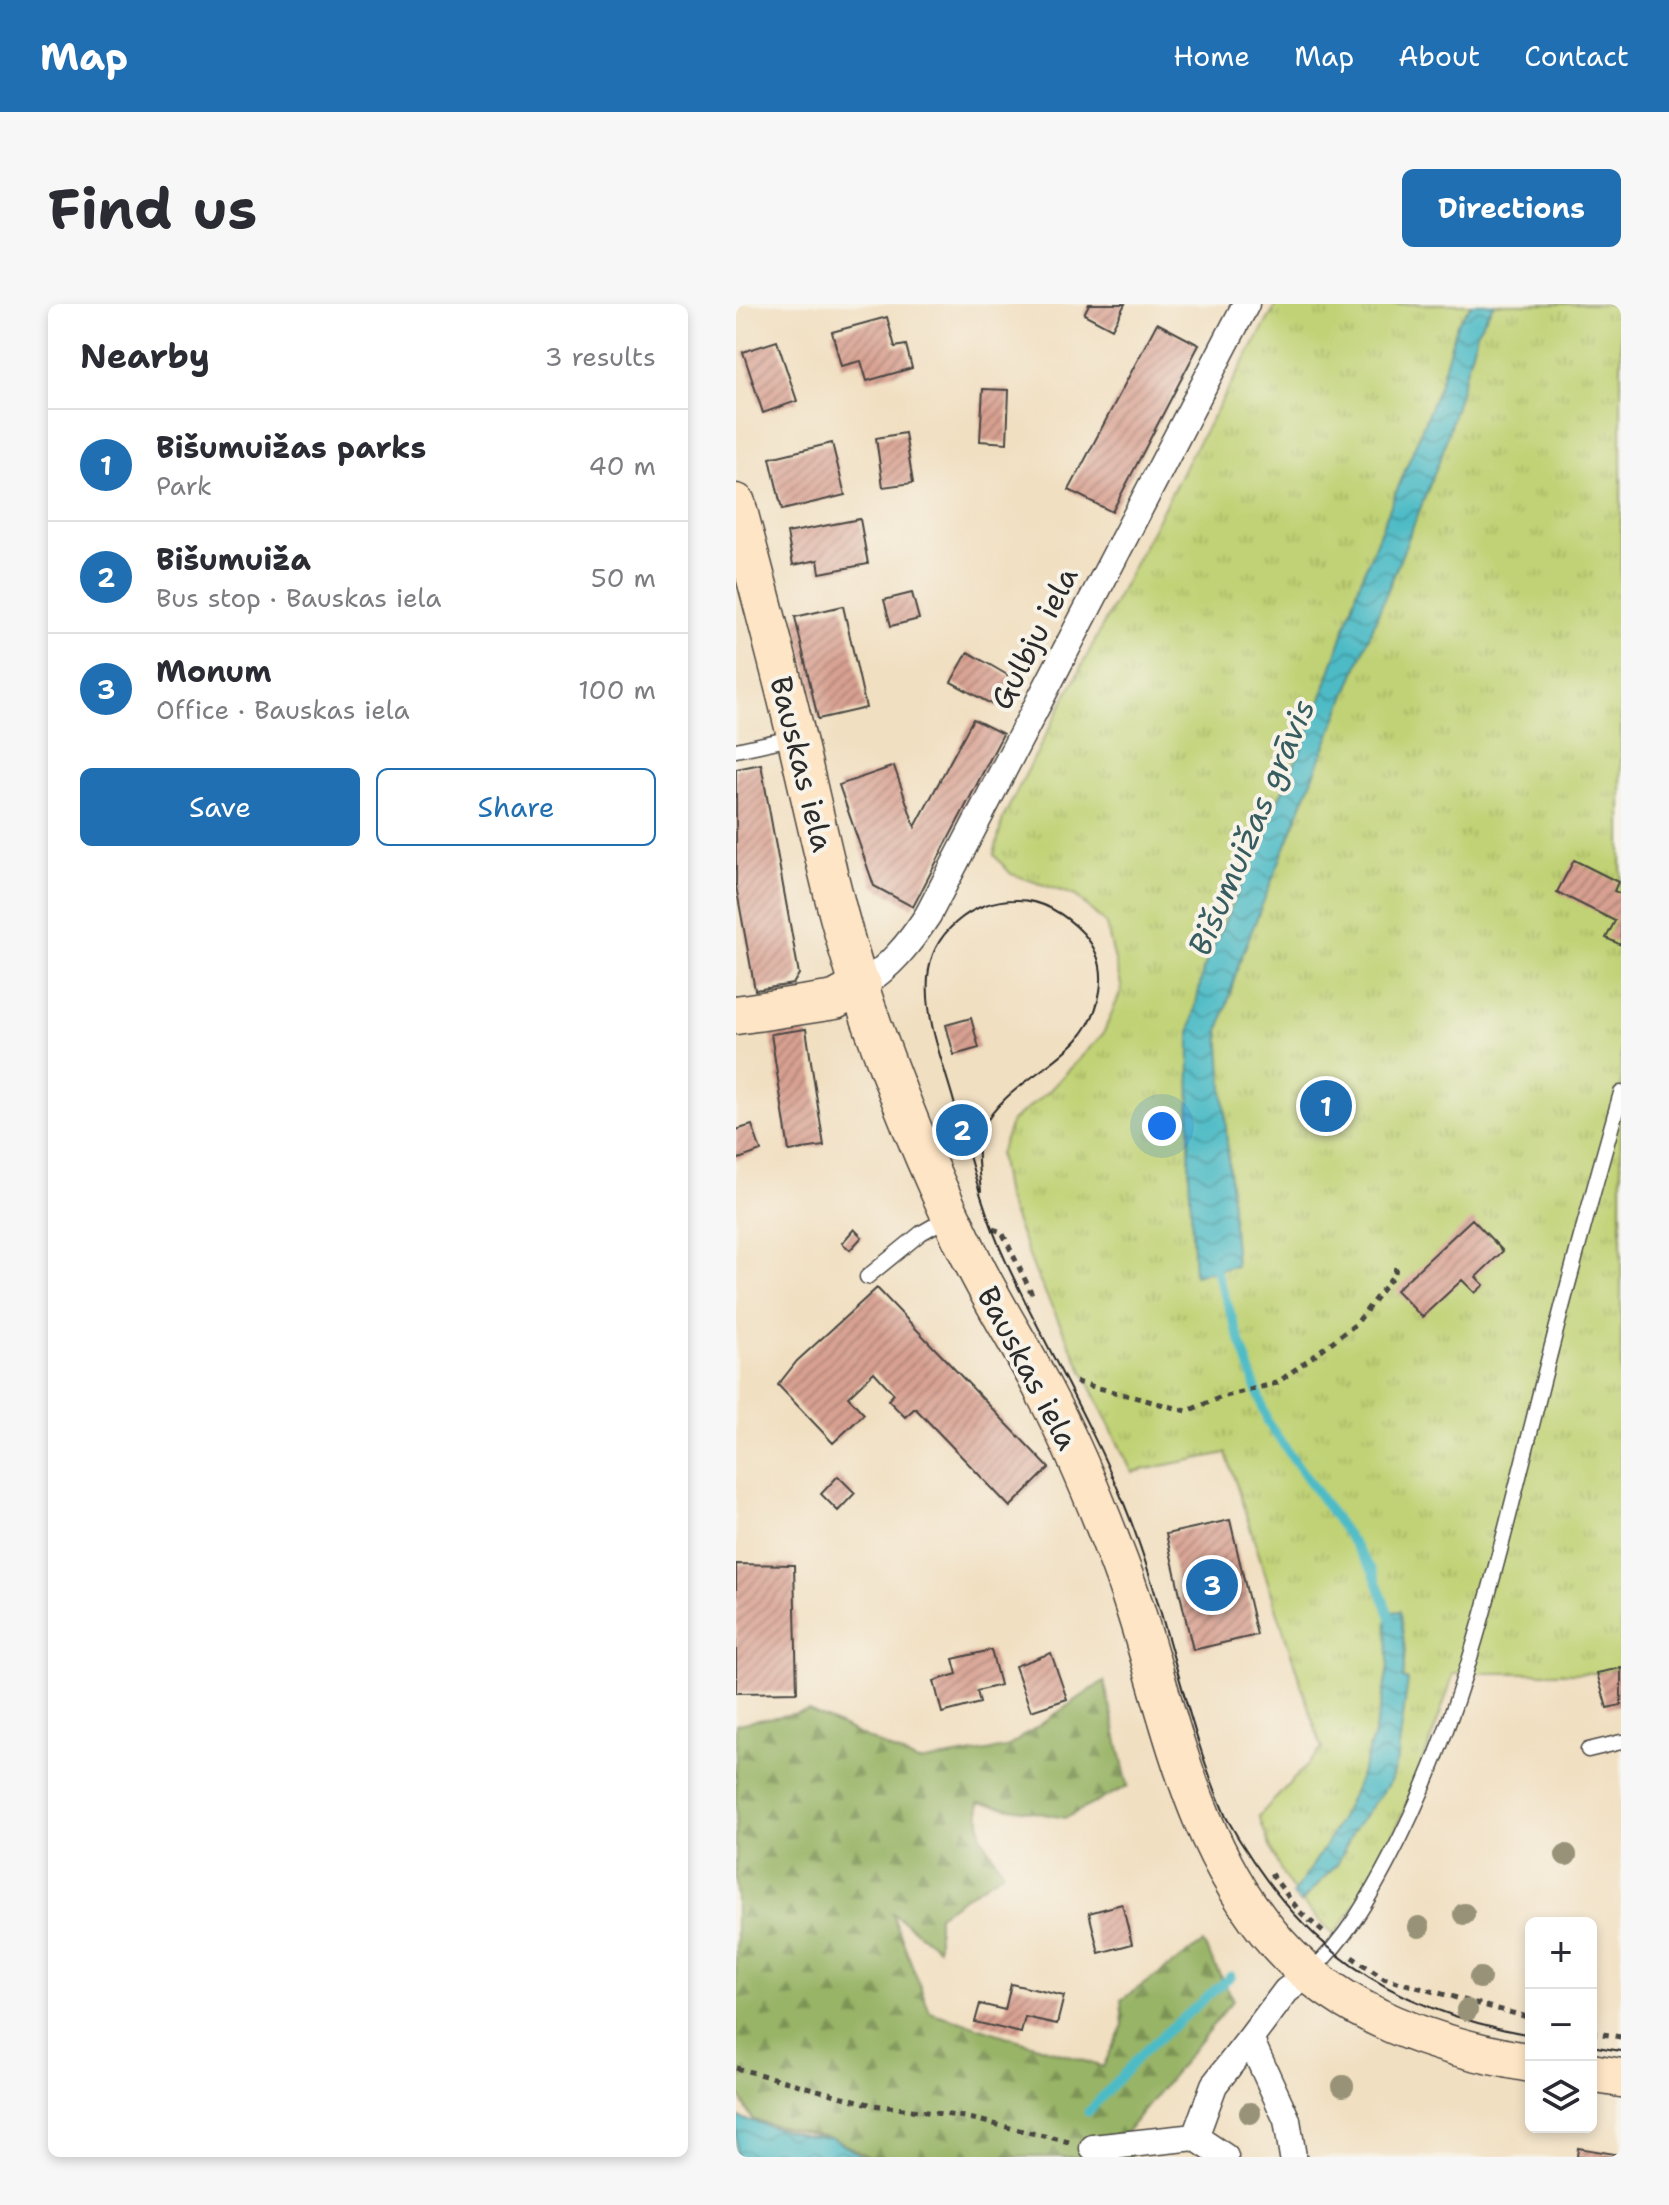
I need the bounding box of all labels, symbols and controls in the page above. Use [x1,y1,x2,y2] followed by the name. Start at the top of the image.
[40,31,128,82] text: Map
[1173,37,1250,75] text: Home
[1294,37,1354,75] text: Map
[1398,37,1480,75] text: About
[1524,37,1629,75] text: Contact
[1402,169,1621,247] button: Directions
[48,171,257,246] text: Find us
[80,333,210,379] text: Nearby
[544,339,656,374] text: 3 results
[156,427,426,468] text: Bišumuižas parks
[100,448,112,483] text: 1
[589,448,656,483] text: 40 m
[156,468,212,503] text: Park
[156,539,311,580] text: Bišumuiža
[981,559,1088,716] street label: Gulbju iela
[97,560,115,595] text: 2
[591,560,656,595] text: 50 m
[156,580,441,615] text: Bus stop · Bauskas iela
[156,651,272,692] text: Monum
[97,672,115,707] text: 3
[578,672,656,707] text: 100 m
[760,672,844,856] street label: Bauskas iela
[156,692,410,727] text: Office · Bauskas iela
[1177,692,1325,962] water label: Bišumuižas grāvis
[80,768,360,846] button: Save
[376,768,656,846] button: Share
[1300,1076,1352,1136] pin: 1
[936,1100,988,1160] pin: 2
[1142,1106,1182,1146] your location
[968,1279,1088,1457] street label: Bauskas iela
[1186,1555,1238,1615] pin: 3
[1525,1917,1597,2133] map controls
[1525,1917,1597,1989] button: +
[1525,1989,1597,2061] button: −
[1525,2061,1597,2133] button: layers

